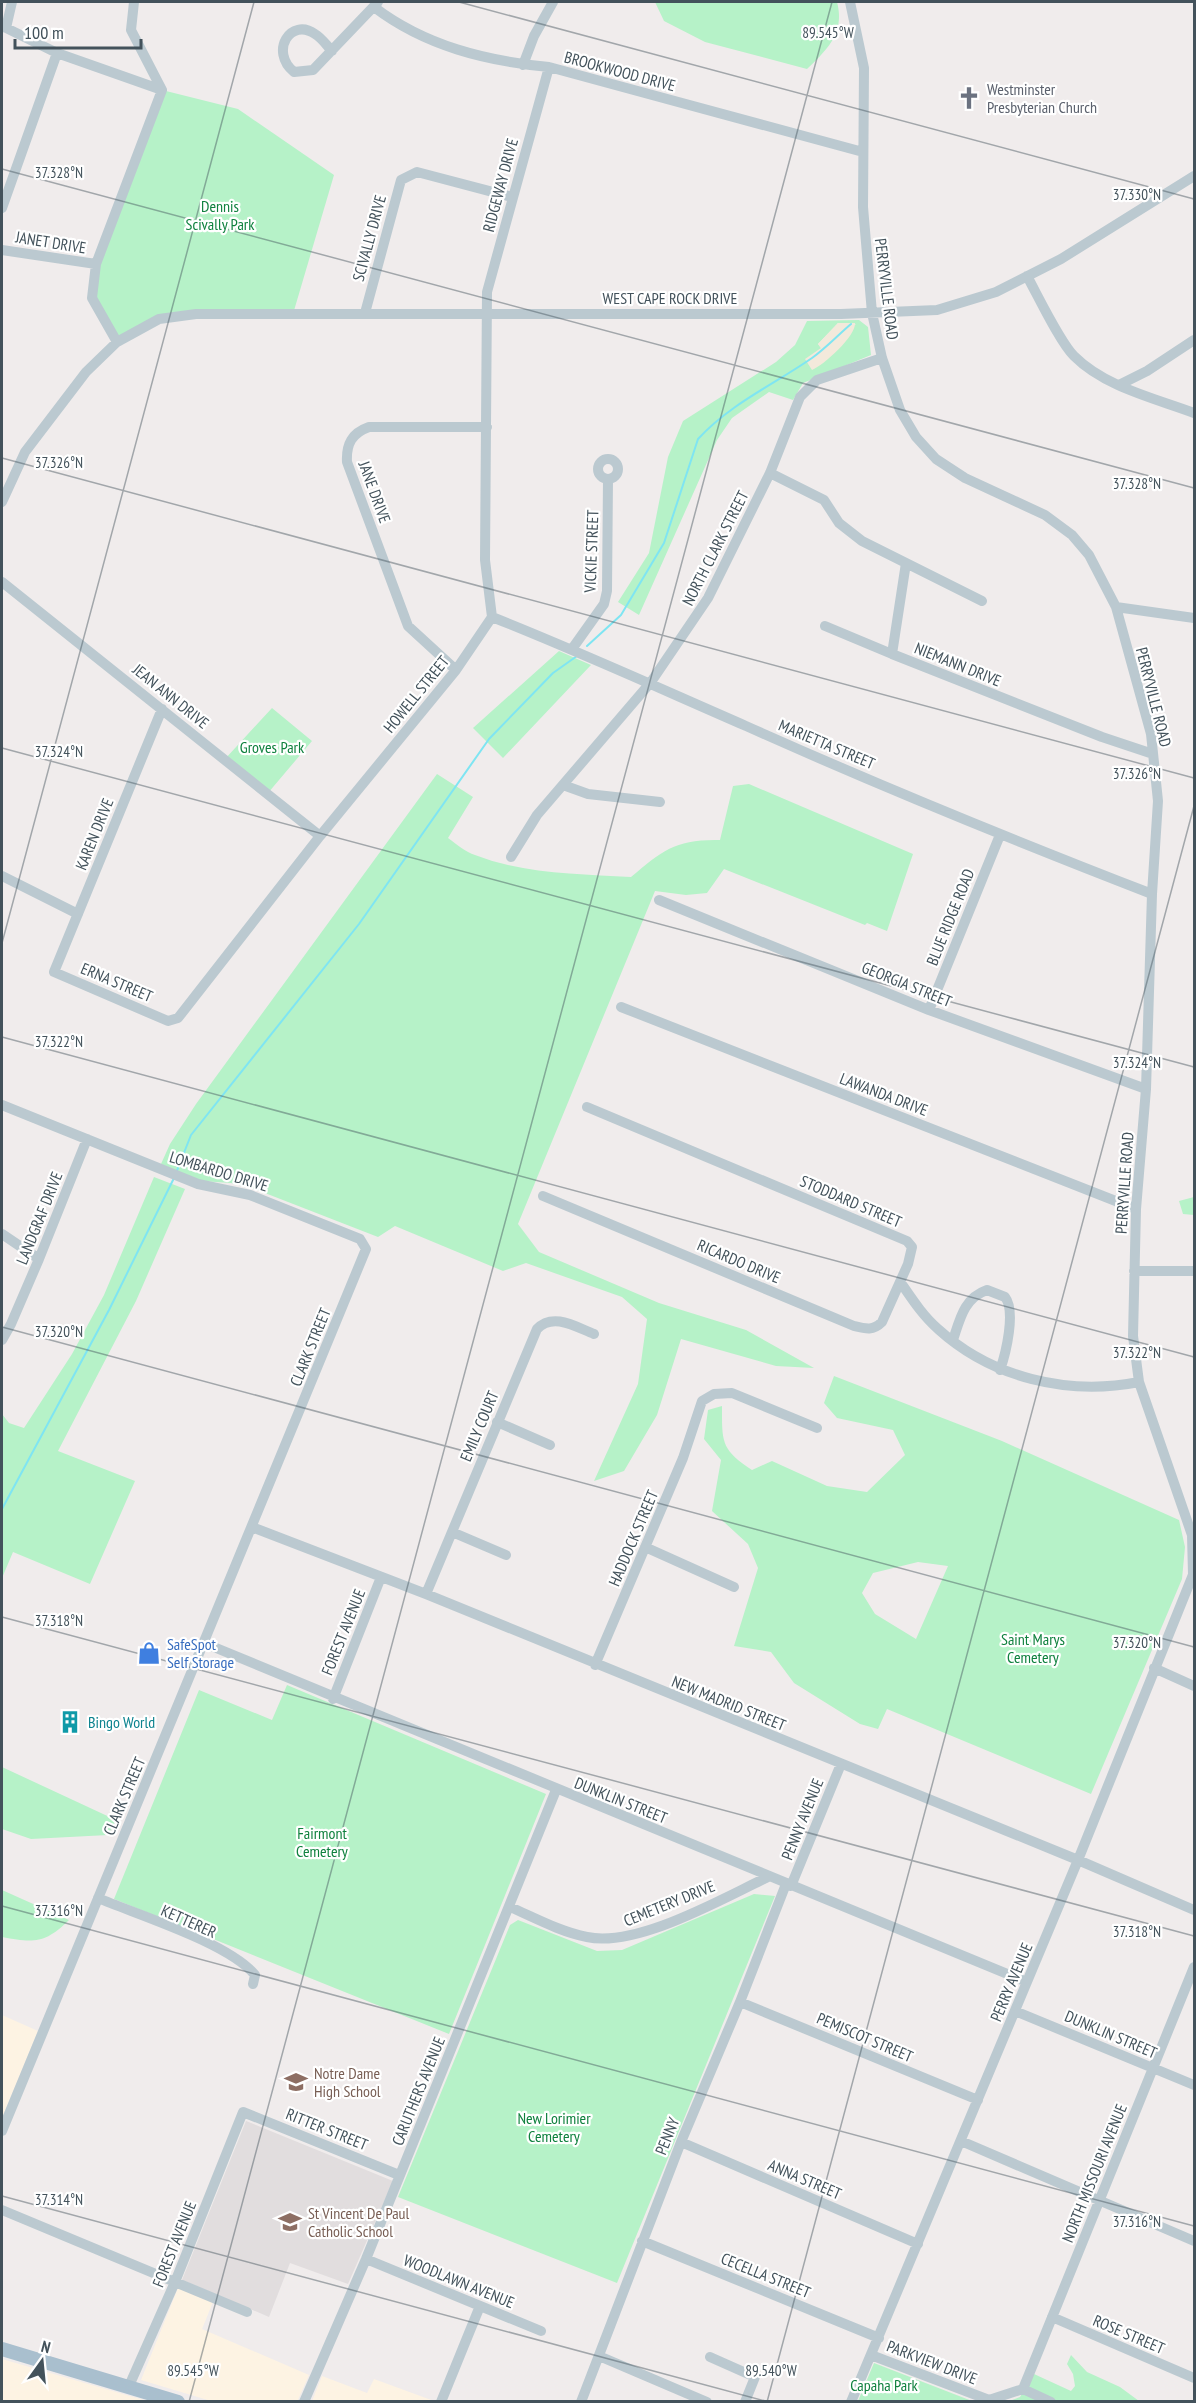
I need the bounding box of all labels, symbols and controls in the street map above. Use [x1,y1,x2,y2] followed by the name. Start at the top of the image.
[15,12,141,50] scale bar
[24,21,64,44] text: 100 m
[802,23,854,42] text: 89.545°W
[562,47,678,95] street label: BROOKWOOD DRIVE
[987,79,1097,117] place label: Westminster Presbyterian Church
[956,85,982,111] church icon: Westminster Presbyterian Church
[478,136,522,234] street label: RIDGEWAY DRIVE
[35,163,83,182] text: 37.328°N
[1113,185,1161,204] text: 37.330°N
[348,193,390,283] street label: SCIVALLY DRIVE
[186,196,255,234] park label: Dennis Scivally Park
[13,226,88,257] street label: JANET DRIVE
[871,237,903,341] street label: PERRYVILLE ROAD
[603,288,738,308] street label: WEST CAPE ROCK DRIVE
[35,453,83,472] text: 37.326°N
[354,457,395,526] street label: JANE DRIVE
[1113,474,1161,493] text: 37.328°N
[677,487,753,609] street label: NORTH CLARK STREET
[580,509,602,594] street label: VICKIE STREET
[912,638,1004,690] street label: NIEMANN DRIVE
[1132,645,1176,749] street label: PERRYVILLE ROAD
[379,651,453,737] street label: HOWELL STREET
[128,659,213,733] street label: JEAN ANN DRIVE
[776,715,878,773] street label: MARIETTA STREET
[240,737,305,757] park label: Groves Park
[35,742,83,761] text: 37.324°N
[1113,764,1161,783] text: 37.326°N
[71,795,117,873] street label: KAREN DRIVE
[922,866,978,968] street label: BLUE RIDGE ROAD
[859,957,955,1011] street label: GEORGIA STREET
[78,958,156,1006] street label: ERNA STREET
[35,1032,83,1051] text: 37.322°N
[1113,1053,1161,1072] text: 37.324°N
[837,1068,931,1120] street label: LAWANDA DRIVE
[1110,1131,1138,1235] street label: PERRYVILLE ROAD
[167,1147,271,1196] street label: LOMBARDO DRIVE
[11,1169,67,1267] street label: LANDGRAF DRIVE
[797,1171,905,1231] street label: STODDARD STREET
[694,1235,784,1287] street label: RICARDO DRIVE
[285,1305,335,1389] street label: CLARK STREET
[35,1322,83,1341] text: 37.320°N
[1113,1343,1161,1362] text: 37.322°N
[455,1388,503,1464] street label: EMILY COURT
[604,1487,662,1589] street label: HADDOCK STREET
[317,1586,369,1678] street label: FOREST AVENUE
[35,1611,83,1630] text: 37.318°N
[1001,1629,1065,1667] park label: Saint Marys Cemetery
[1113,1633,1161,1652] text: 37.320°N
[167,1634,234,1672] place label: SafeSpot Self Storage
[136,1640,162,1666] shop icon: SafeSpot Self Storage
[669,1671,789,1735] street label: NEW MADRID STREET
[57,1709,83,1735] building icon: Bingo World
[88,1712,155,1732] place label: Bingo World
[99,1754,149,1838] street label: CLARK STREET
[572,1772,670,1828] street label: DUNKLIN STREET
[777,1775,827,1863] street label: PENNY AVENUE
[296,1823,348,1861] park label: Fairmont Cemetery
[620,1876,718,1930] street label: CEMETERY DRIVE
[158,1900,220,1942] street label: KETTERER
[35,1901,83,1920] text: 37.316°N
[1113,1922,1161,1941] text: 37.318°N
[985,1939,1037,2024] street label: PERRY AVENUE
[1062,2006,1160,2062] street label: DUNKLIN STREET
[814,2008,916,2066] street label: PEMISCOT STREET
[387,2034,449,2148] street label: CARUTHERS AVENUE
[314,2063,381,2101] place label: Notre Dame High School
[283,2069,309,2095] school or university icon: Notre Dame High School
[1057,2101,1131,2245] street label: NORTH MISSOURI AVENUE
[283,2104,371,2154] street label: RITTER STREET
[517,2108,591,2146] park label: New Lorimier Cemetery
[651,2114,684,2158] street label: PENNY
[765,2155,845,2203] street label: ANNA STREET
[35,2190,83,2209] text: 37.314°N
[148,2198,200,2290] street label: FOREST AVENUE
[308,2203,410,2241] place label: St Vincent De Paul Catholic School
[277,2209,303,2235] school or university icon: St Vincent De Paul Catholic School
[1113,2212,1161,2231] text: 37.316°N
[718,2248,814,2302] street label: CECELLA STREET
[401,2250,517,2312] street label: WOODLAWN AVENUE
[1090,2310,1168,2358] street label: ROSE STREET
[12,2331,72,2391] north arrow
[39,2336,53,2357] text: N
[884,2336,980,2388] street label: PARKVIEW DRIVE
[167,2361,219,2380] text: 89.545°W
[745,2361,797,2380] text: 89.540°W
[850,2375,919,2395] park label: Capaha Park

